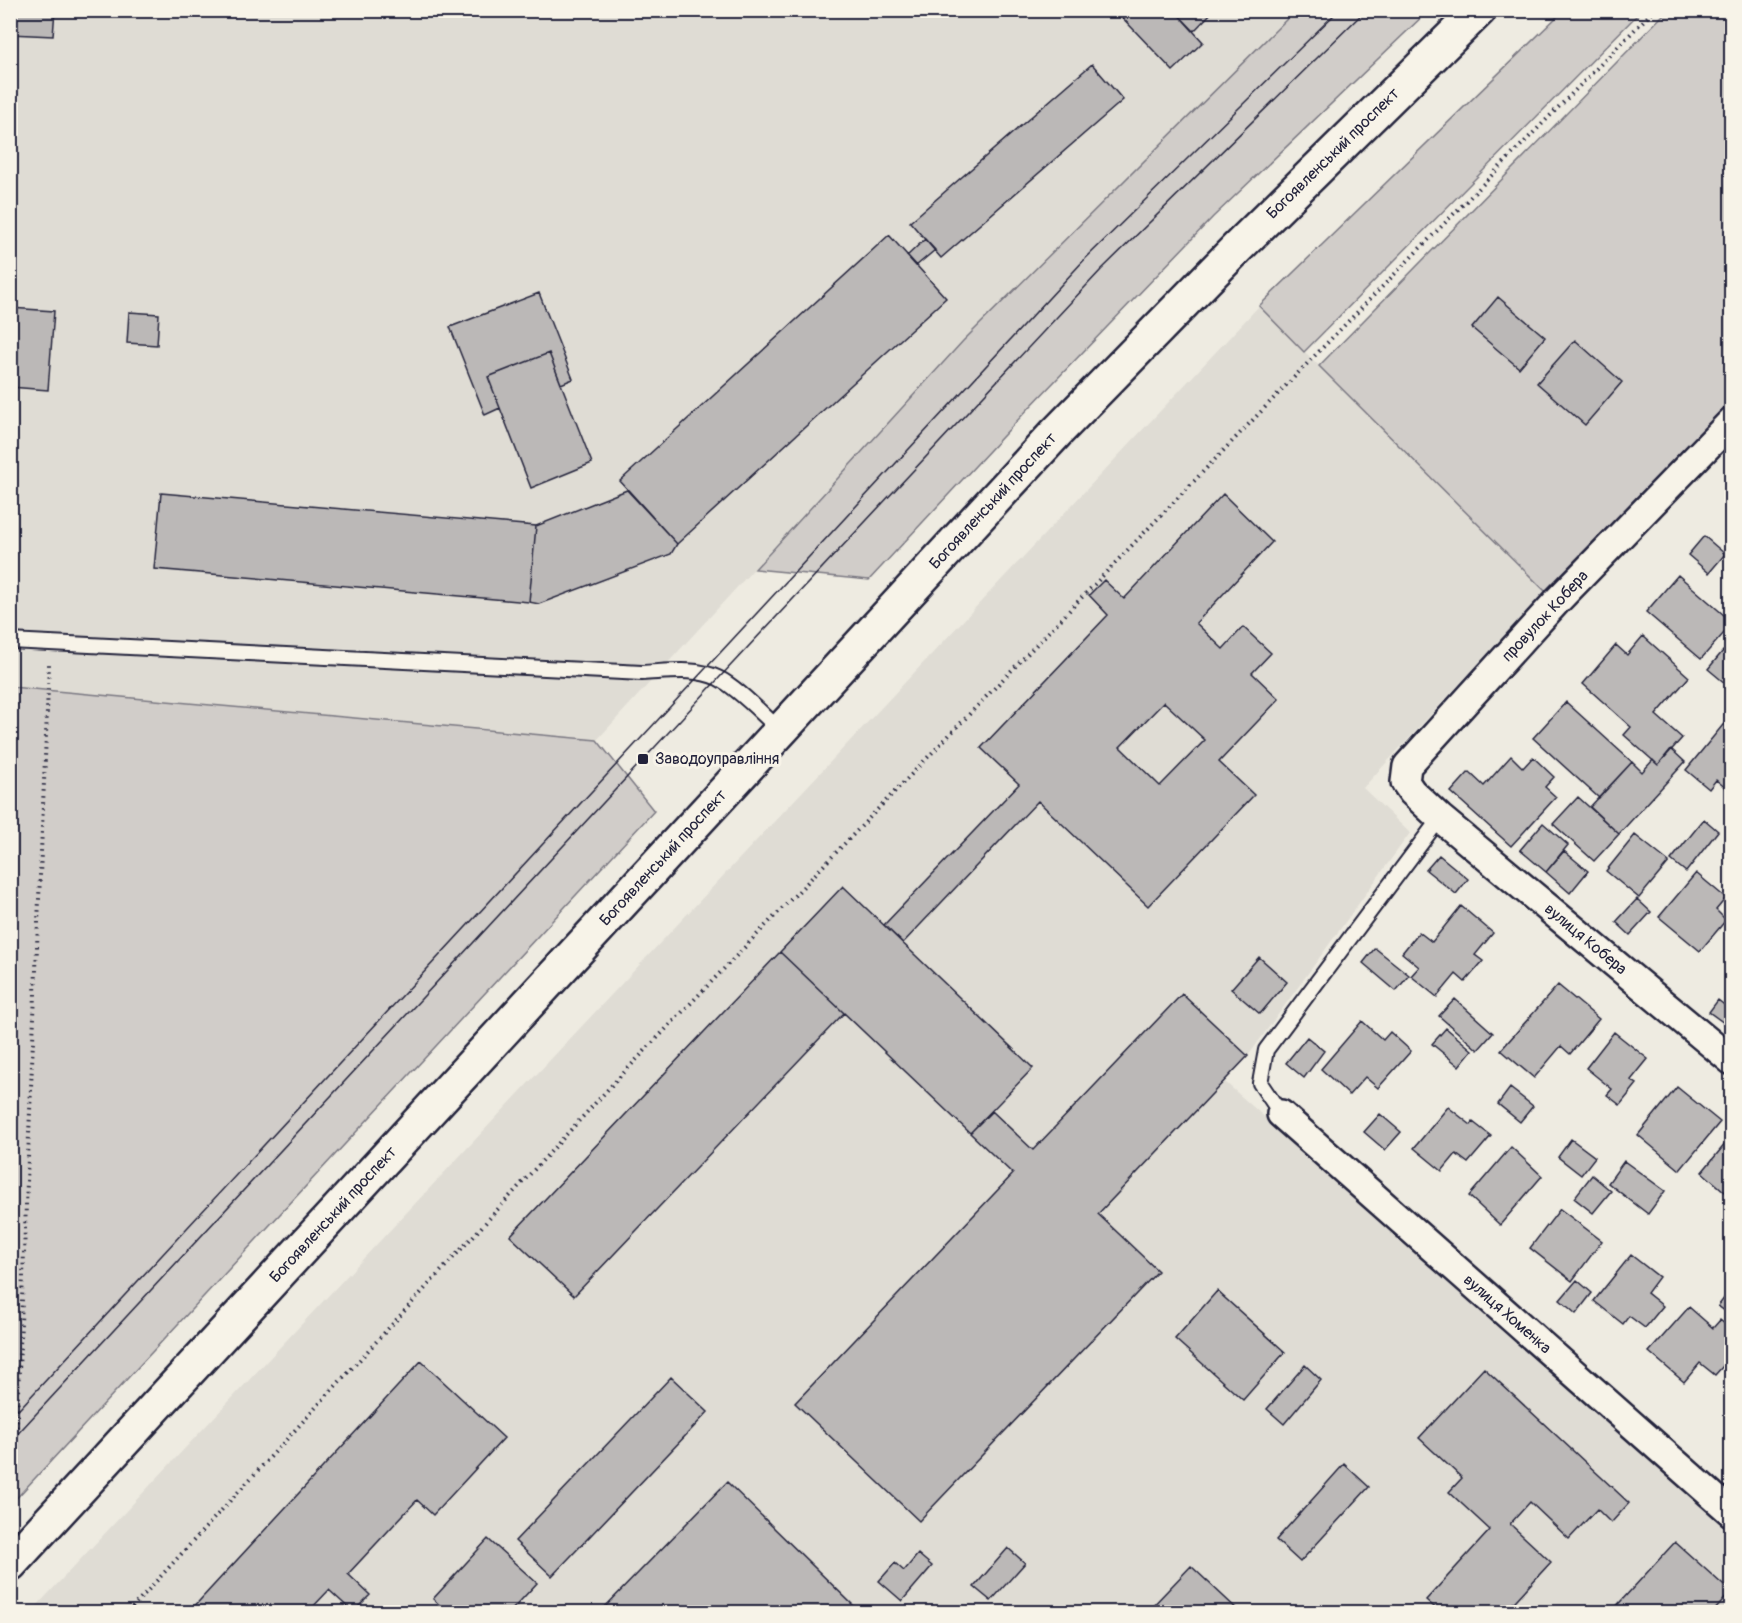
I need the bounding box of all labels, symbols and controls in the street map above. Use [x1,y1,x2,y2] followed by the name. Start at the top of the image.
[1262,84,1404,223] street label: Богоявленський проспект
[925,429,1061,573] street label: Богоявленський проспект
[1498,566,1592,666] street label: провулок Кобера
[655,749,779,769] place label: Заводоуправління
[636,752,650,766] marker: Заводоуправління
[595,785,731,930] street label: Богоявленський проспект
[1540,899,1631,979] street label: вулиця Кобера
[265,1142,401,1287] street label: Богоявленський проспект
[1459,1270,1555,1358] street label: вулиця Хоменка

